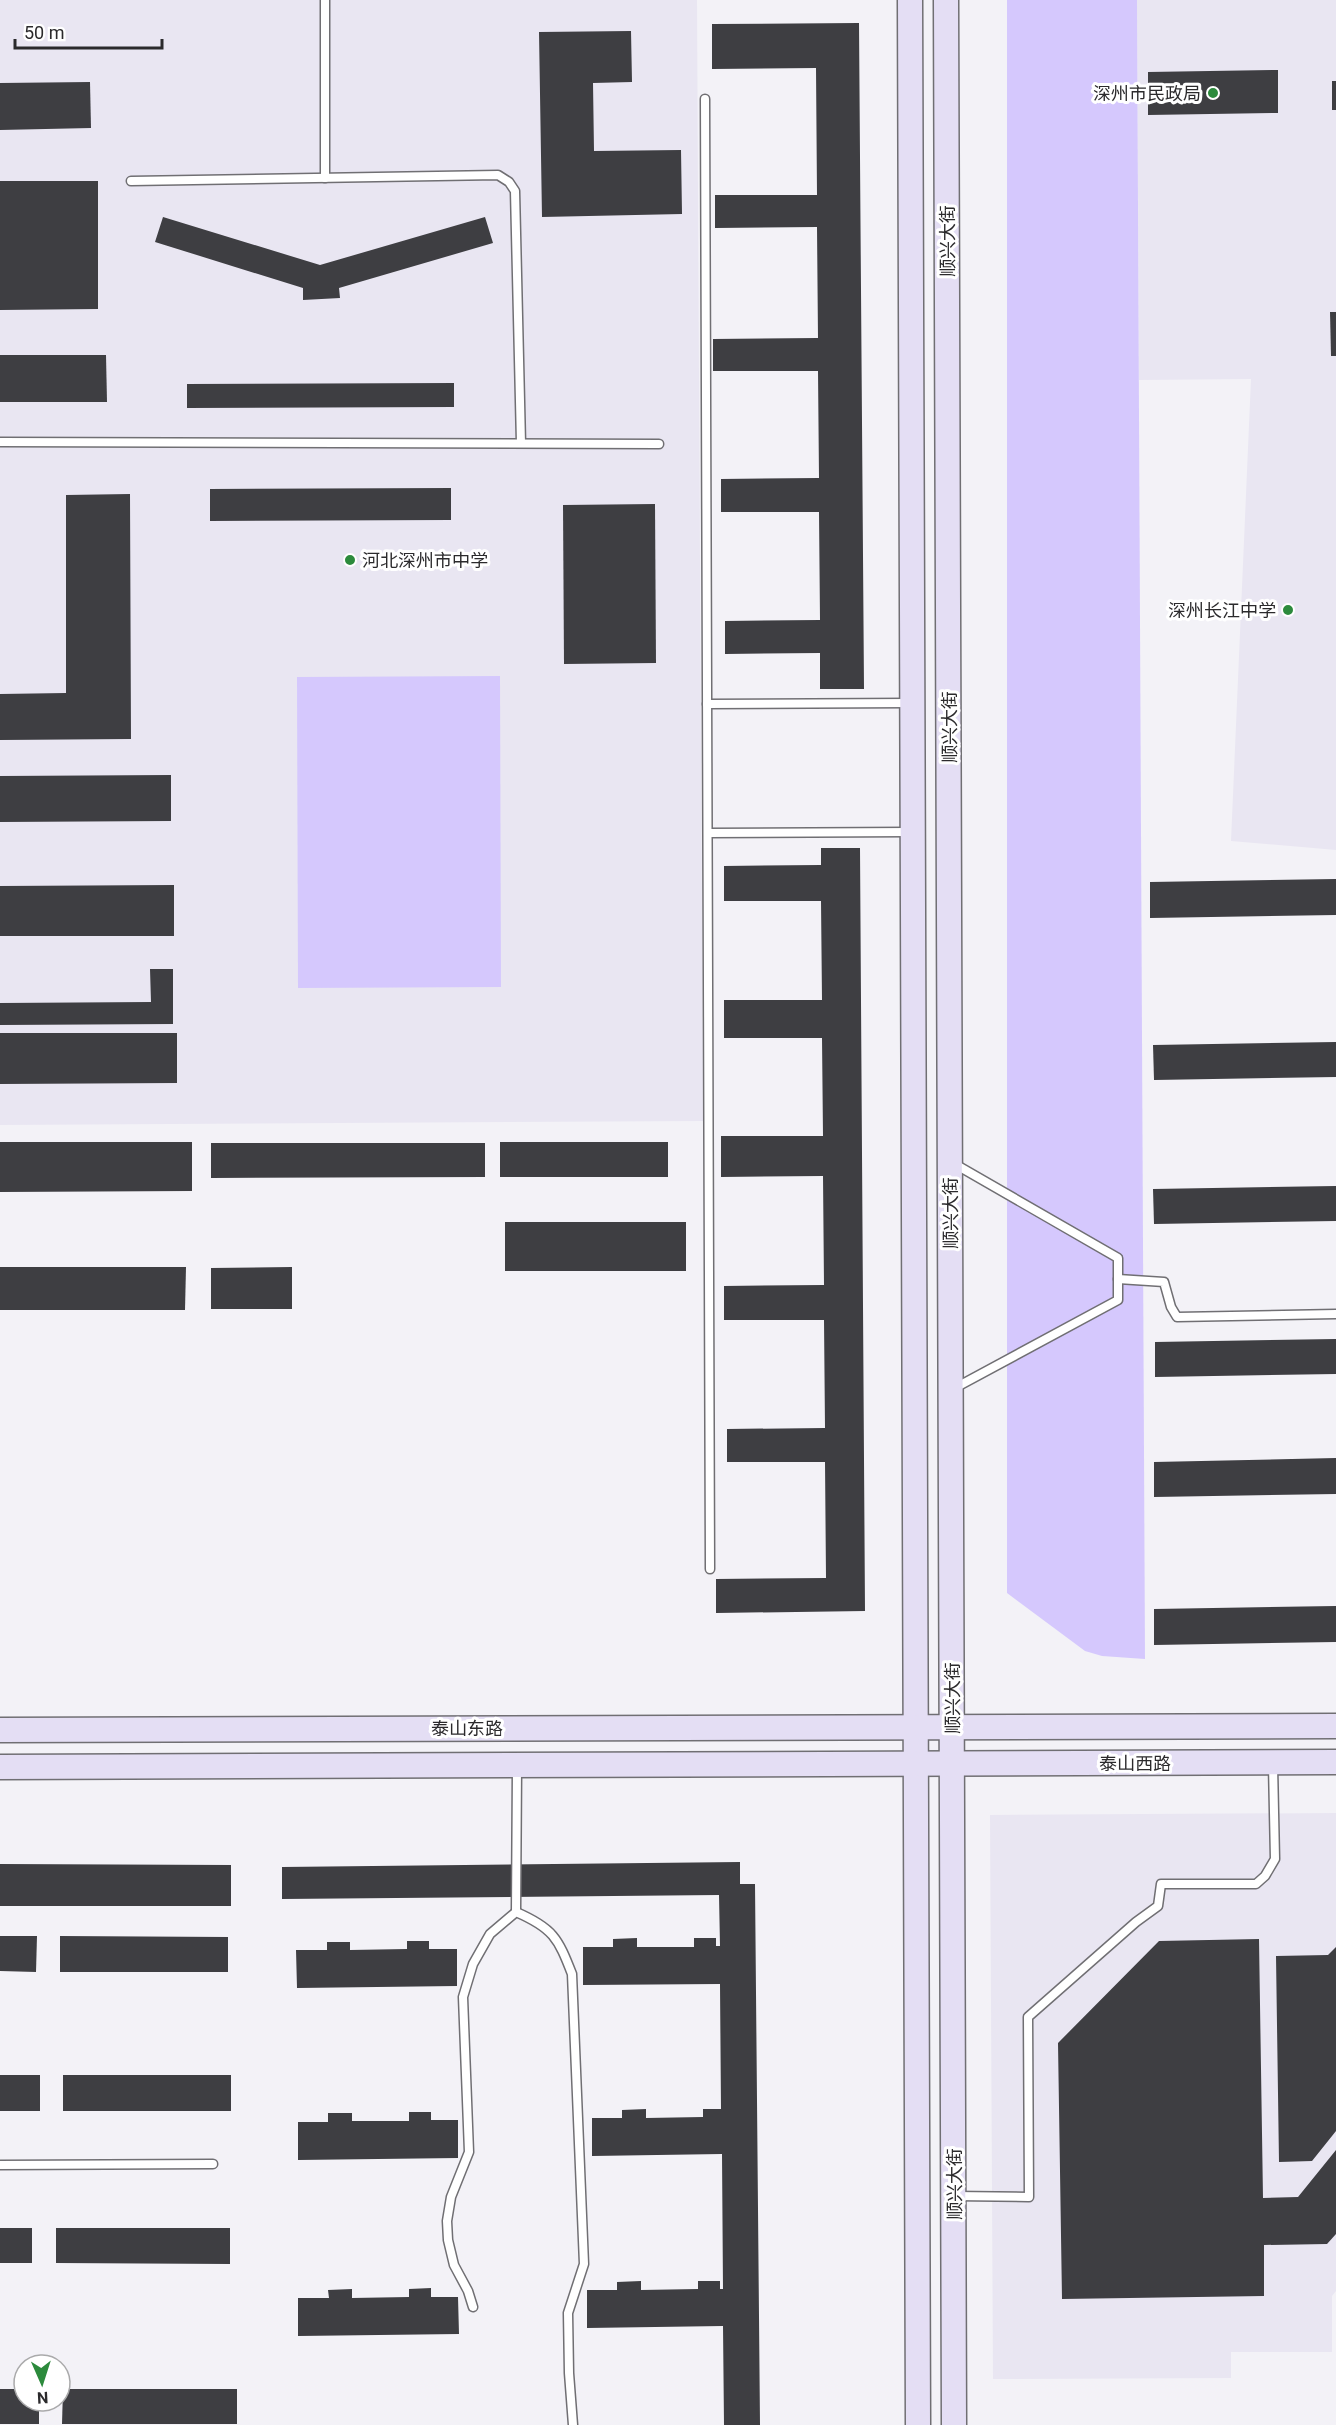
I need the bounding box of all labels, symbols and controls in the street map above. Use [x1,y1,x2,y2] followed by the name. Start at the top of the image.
[15,12,162,50] scale bar
[24,22,64,43] text: 50 m
[1093,83,1201,104] place label: 深州市民政局
[1206,86,1220,100] marker: 深州市民政局
[937,205,958,277] street label: 顺兴大街
[362,550,488,571] place label: 河北深州市中学
[343,553,357,567] marker: 河北深州市中学
[1168,600,1276,621] place label: 深州长江中学
[1281,603,1295,617] marker: 深州长江中学
[939,691,960,763] street label: 顺兴大街
[940,1177,961,1249] street label: 顺兴大街
[942,1662,963,1734] street label: 顺兴大街
[431,1718,503,1739] street label: 泰山东路
[1099,1753,1171,1774] street label: 泰山西路
[944,2148,965,2220] street label: 顺兴大街
[12,2353,72,2413] north arrow
[37,2388,49,2407] text: N

